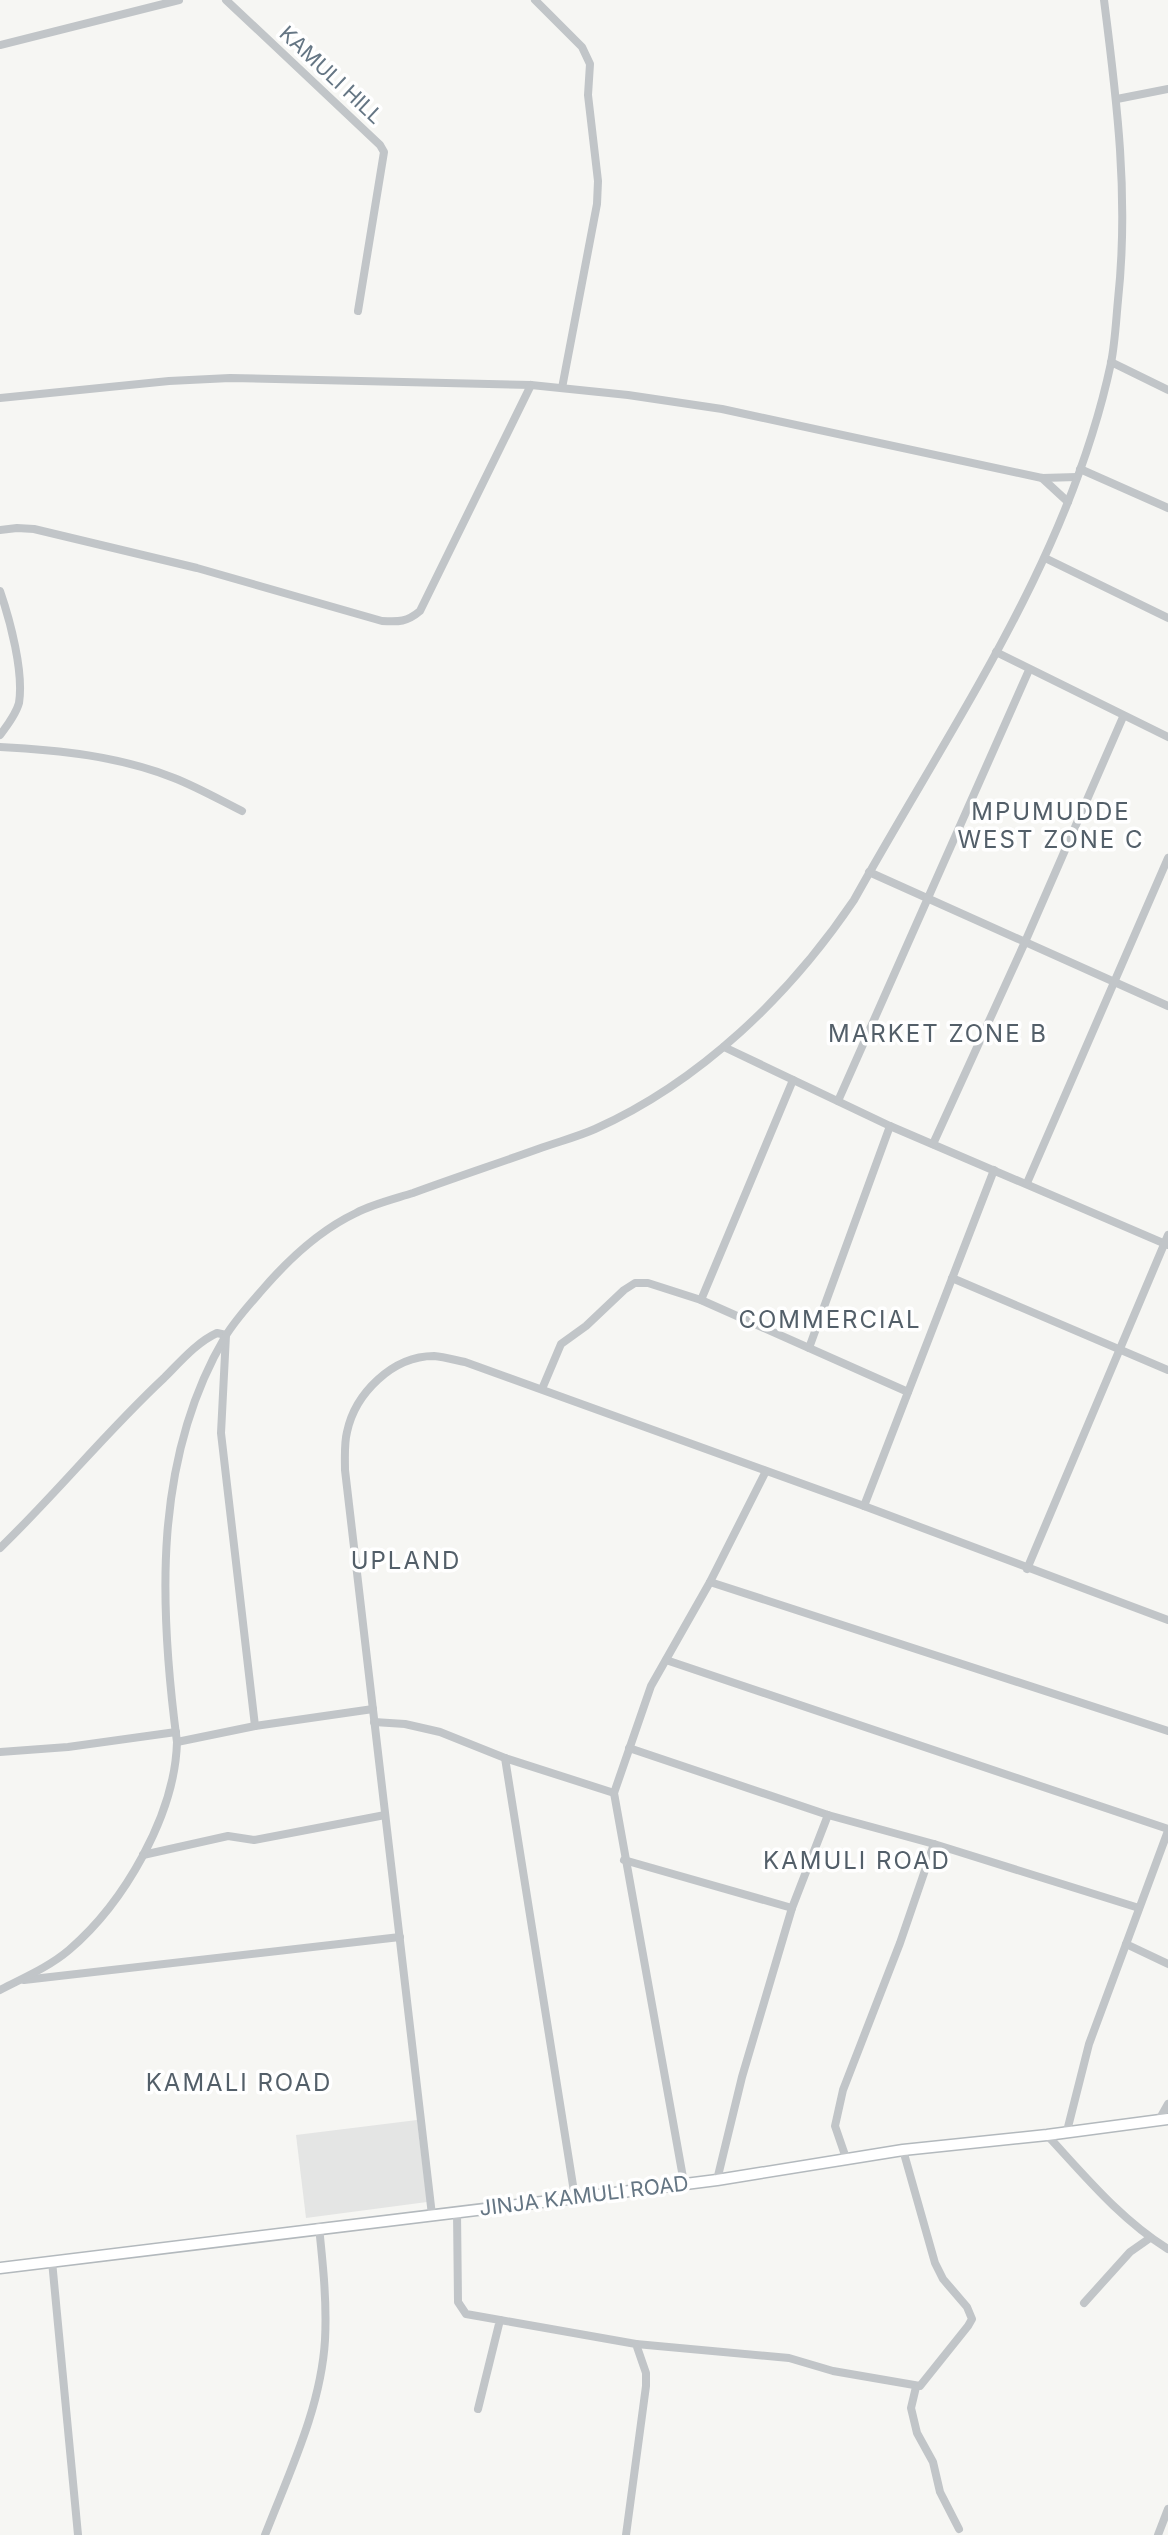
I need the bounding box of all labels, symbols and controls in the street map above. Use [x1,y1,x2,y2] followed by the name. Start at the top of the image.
[275,21,388,129] street label: KAMULI HILL
[957,797,1145,854] district label: MPUMUDDE WEST ZONE C
[828,1019,1048,1048] district label: MARKET ZONE B
[738,1305,922,1334] district label: COMMERCIAL
[351,1546,461,1575] district label: UPLAND
[763,1846,951,1875] district label: KAMULI ROAD
[146,2068,332,2097] district label: KAMALI ROAD
[478,2170,690,2221] street label: JINJA KAMULI ROAD

